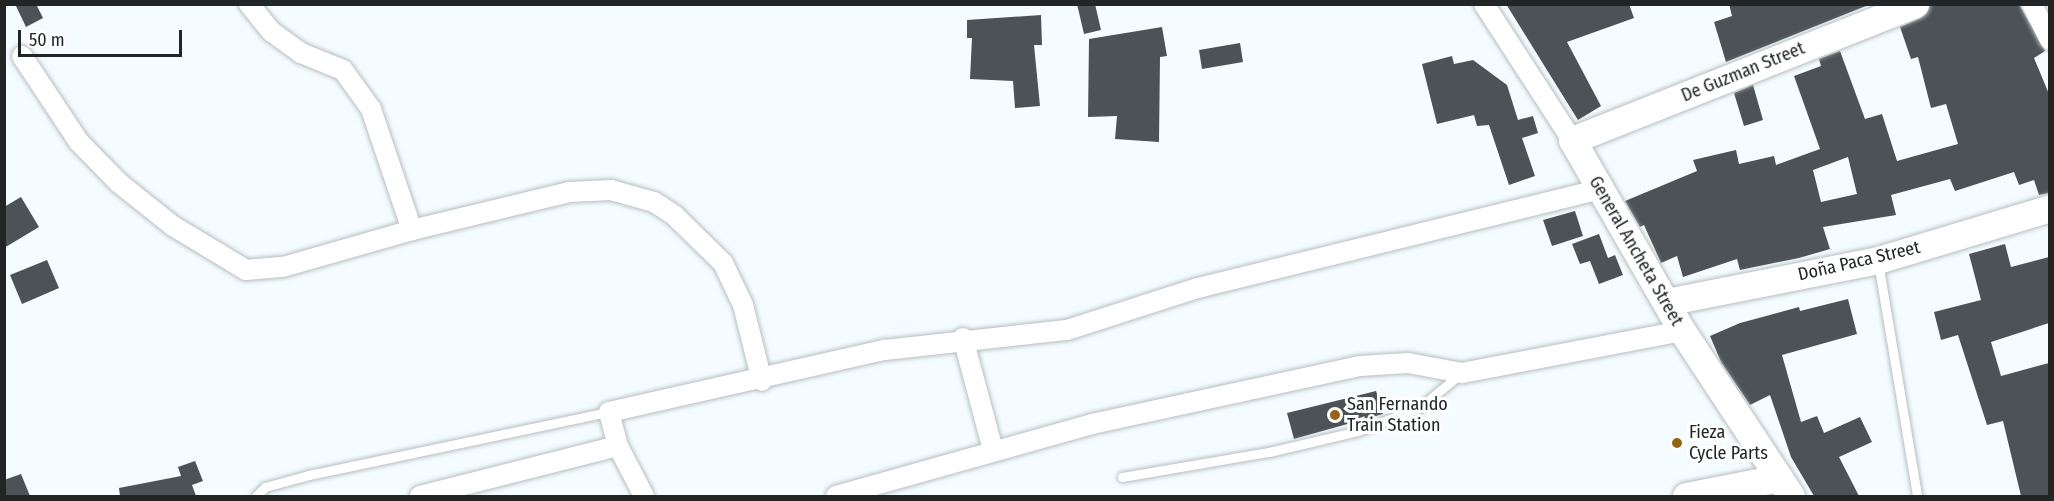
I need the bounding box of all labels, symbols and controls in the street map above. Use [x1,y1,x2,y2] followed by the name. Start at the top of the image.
[21,18,184,56] scale bar
[29,29,65,51] text: 50 m
[1678,37,1808,107] street label: De Guzman Street
[1584,172,1688,330] street label: General Ancheta Street
[1796,236,1922,286] street label: Doña Paca Street
[1347,394,1448,436] place label: San Fernando Train Station
[1328,408,1342,422] marker: San Fernando Train Station
[1689,422,1768,464] place label: Fieza Cycle Parts
[1670,436,1684,450] marker: Fieza Cycle Parts

